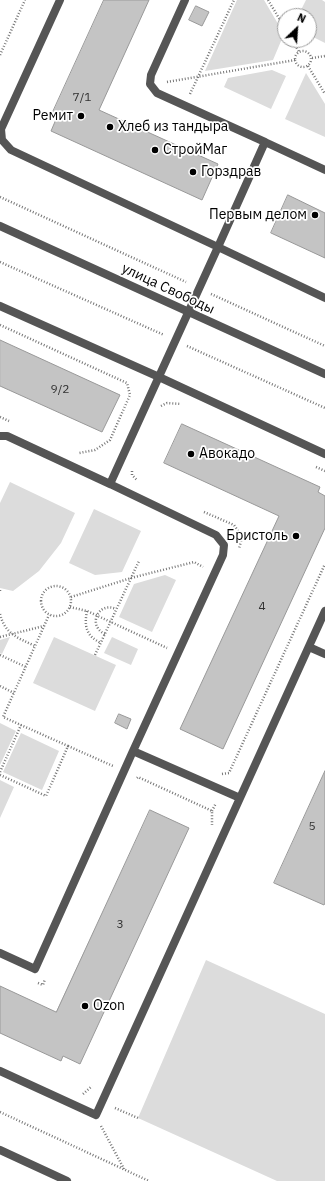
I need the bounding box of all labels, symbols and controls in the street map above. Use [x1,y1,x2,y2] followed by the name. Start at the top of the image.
[277,8,317,48] north arrow
[295,10,308,26] text: N
[73,91,91,105] house number: 7/1
[33,108,73,124] place label: Ремит
[76,111,86,121] marker: Ремит
[118,119,228,135] place label: Хлеб из тандыра
[105,122,115,132] marker: Хлеб из тандыра
[163,142,227,158] place label: СтройМаг
[150,145,160,155] marker: СтройМаг
[201,164,261,180] place label: Горздрав
[188,167,198,177] marker: Горздрав
[209,207,307,223] place label: Первым делом
[310,210,320,220] marker: Первым делом
[119,260,217,318] street label: улица Свободы
[51,383,69,397] house number: 9/2
[199,446,255,462] place label: Авокадо
[186,449,196,459] marker: Авокадо
[226,528,288,544] place label: Бристоль
[291,531,301,541] marker: Бристоль
[258,600,266,614] house number: 4
[308,820,316,834] house number: 5
[116,918,124,932] house number: 3
[93,998,125,1014] place label: Ozon
[80,1001,90,1011] marker: Ozon

